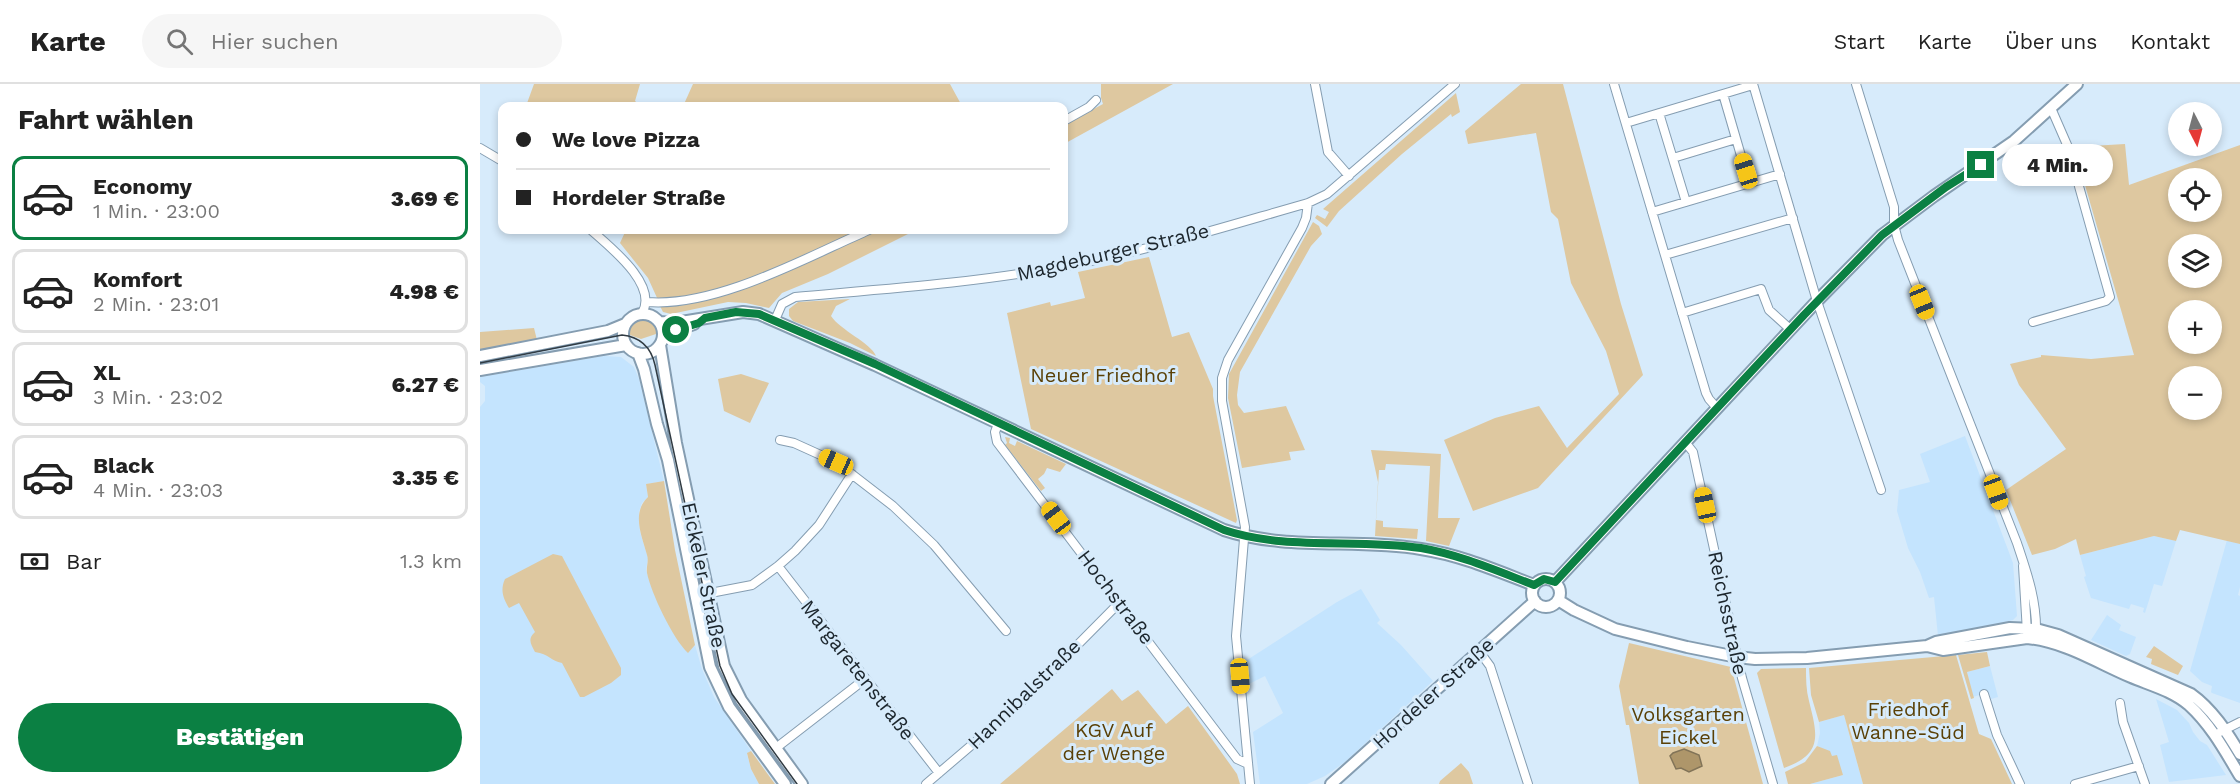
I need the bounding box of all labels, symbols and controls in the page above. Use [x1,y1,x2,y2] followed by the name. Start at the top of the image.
[142,14,562,68] search box
[30,25,106,58] text: Karte
[163,25,196,58] icon: search
[211,29,339,54] text: Hier suchen
[1834,29,1885,54] text: Start
[1918,29,1972,54] text: Karte
[2005,29,2097,54] text: Über uns
[2130,29,2210,54] text: Kontakt
[2168,102,2222,156] north arrow
[2168,102,2222,420] map controls
[18,104,194,136] text: Fahrt wählen
[552,127,700,152] text: We love Pizza
[2002,144,2113,186] callout: 4 Min.
[1732,151,1760,191] car
[1967,151,1994,178] route end
[2027,153,2088,177] text: 4 Min.
[2168,168,2222,222] button: locate
[21,171,75,225] icon: car
[93,174,192,199] text: Economy
[552,185,725,210] text: Hordeler Straße
[391,186,459,211] text: 3.69 €
[93,199,220,223] text: 1 Min. · 23:00
[1015,218,1211,286] street label: Magdeburger Straße
[2168,234,2222,288] button: layers
[21,264,75,318] icon: car
[93,267,182,292] text: Komfort
[389,279,459,304] text: 4.98 €
[1907,282,1937,322] car
[93,292,219,316] text: 2 Min. · 23:01
[2168,300,2222,354] button: +
[662,316,689,343] route start
[21,357,75,411] icon: car
[93,360,121,385] text: XL
[1030,363,1176,387] park label: Neuer Friedhof
[2168,366,2222,420] button: −
[391,372,459,397] text: 6.27 €
[93,385,223,409] text: 3 Min. · 23:02
[816,446,856,478] car
[21,450,75,504] icon: car
[93,453,154,478] text: Black
[392,465,459,490] text: 3.35 €
[1981,472,2011,512] car
[93,478,223,502] text: 4 Min. · 23:03
[1692,486,1718,524] car
[1038,498,1074,538] car
[677,500,731,650] street label: Eickeler Straße
[18,545,51,578] icon: cash
[1073,545,1159,649] street label: Hochstraße
[66,549,102,574] text: Bar
[400,549,462,573] text: 1.3 km
[1703,549,1753,677] street label: Reichsstraße
[796,595,920,745] street label: Margaretenstraße
[1367,632,1499,754] street label: Hordeler Straße
[962,634,1086,754] street label: Hannibalstraße
[1229,657,1251,695] car
[1851,697,1965,744] park label: Friedhof Wanne-Süd
[1631,702,1745,749] park label: Volksgarten Eickel
[18,703,462,772] button: Bestätigen
[1063,718,1165,765] park label: KGV Auf der Wenge

